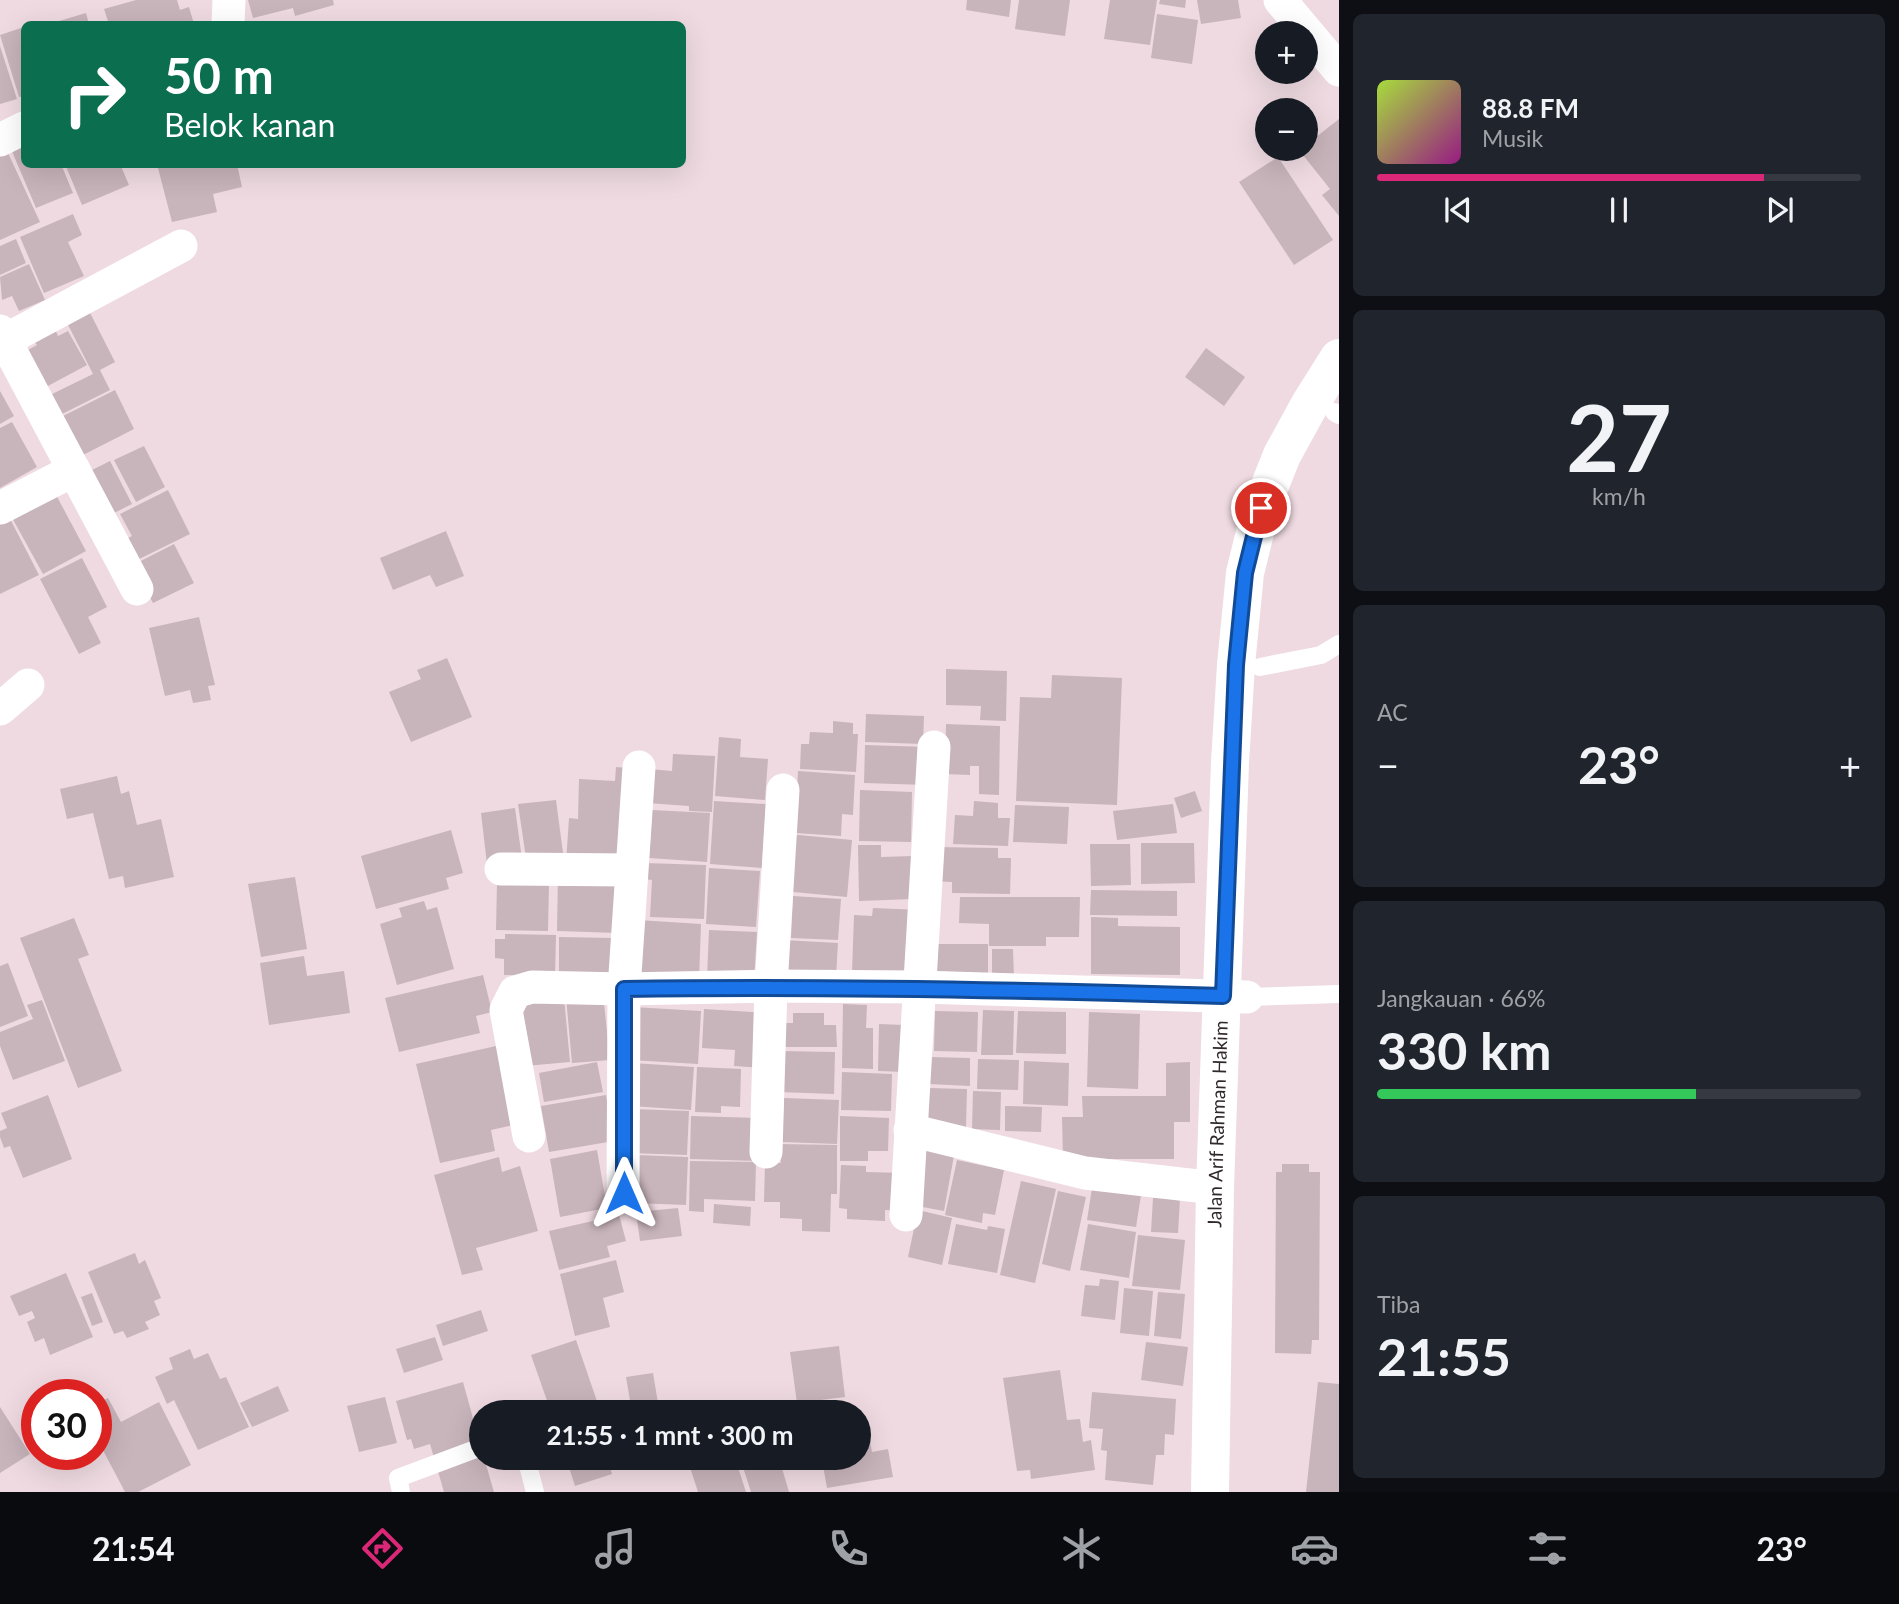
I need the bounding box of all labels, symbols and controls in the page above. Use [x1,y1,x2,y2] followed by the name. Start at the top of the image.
[1255,21,1318,161] map controls
[1255,21,1318,84] button: +
[164,46,274,104] text: 50 m
[49,49,140,140] icon: right
[1482,92,1579,124] text: 88.8 FM
[1255,98,1318,161] button: −
[164,105,335,144] text: Belok kanan
[1482,124,1543,152] text: Musik
[1439,191,1477,229] icon: previous
[1600,191,1638,229] icon: pause
[1761,191,1799,229] icon: next
[1566,382,1672,491] text: 27
[1231,478,1291,538] pin
[1592,482,1646,510] text: km/h
[1242,489,1280,527] icon: arrive
[1377,698,1408,726] text: AC
[1578,733,1660,795] text: 23°
[1377,742,1399,788] text: −
[1839,742,1861,788] text: +
[1377,984,1546,1012] text: Jangkauan · 66%
[1377,1019,1551,1081] text: 330 km
[1202,1020,1232,1228] street label: Jalan Arif Rahman Hakim
[587,1156,661,1230] position arrow
[1377,1290,1420,1318] text: Tiba
[1377,1325,1511,1387] text: 21:55
[21,1379,112,1470] speed limit sign: 30
[546,1419,794,1451] text: 21:55 · 1 mnt · 300 m
[358,1524,407,1573] icon: directions
[591,1524,640,1573] icon: music
[824,1524,873,1573] icon: phone
[1057,1524,1106,1573] icon: climate
[1290,1524,1339,1573] icon: car
[1523,1524,1572,1573] icon: filters
[92,1529,174,1568] text: 21:54
[1756,1529,1807,1568] text: 23°

